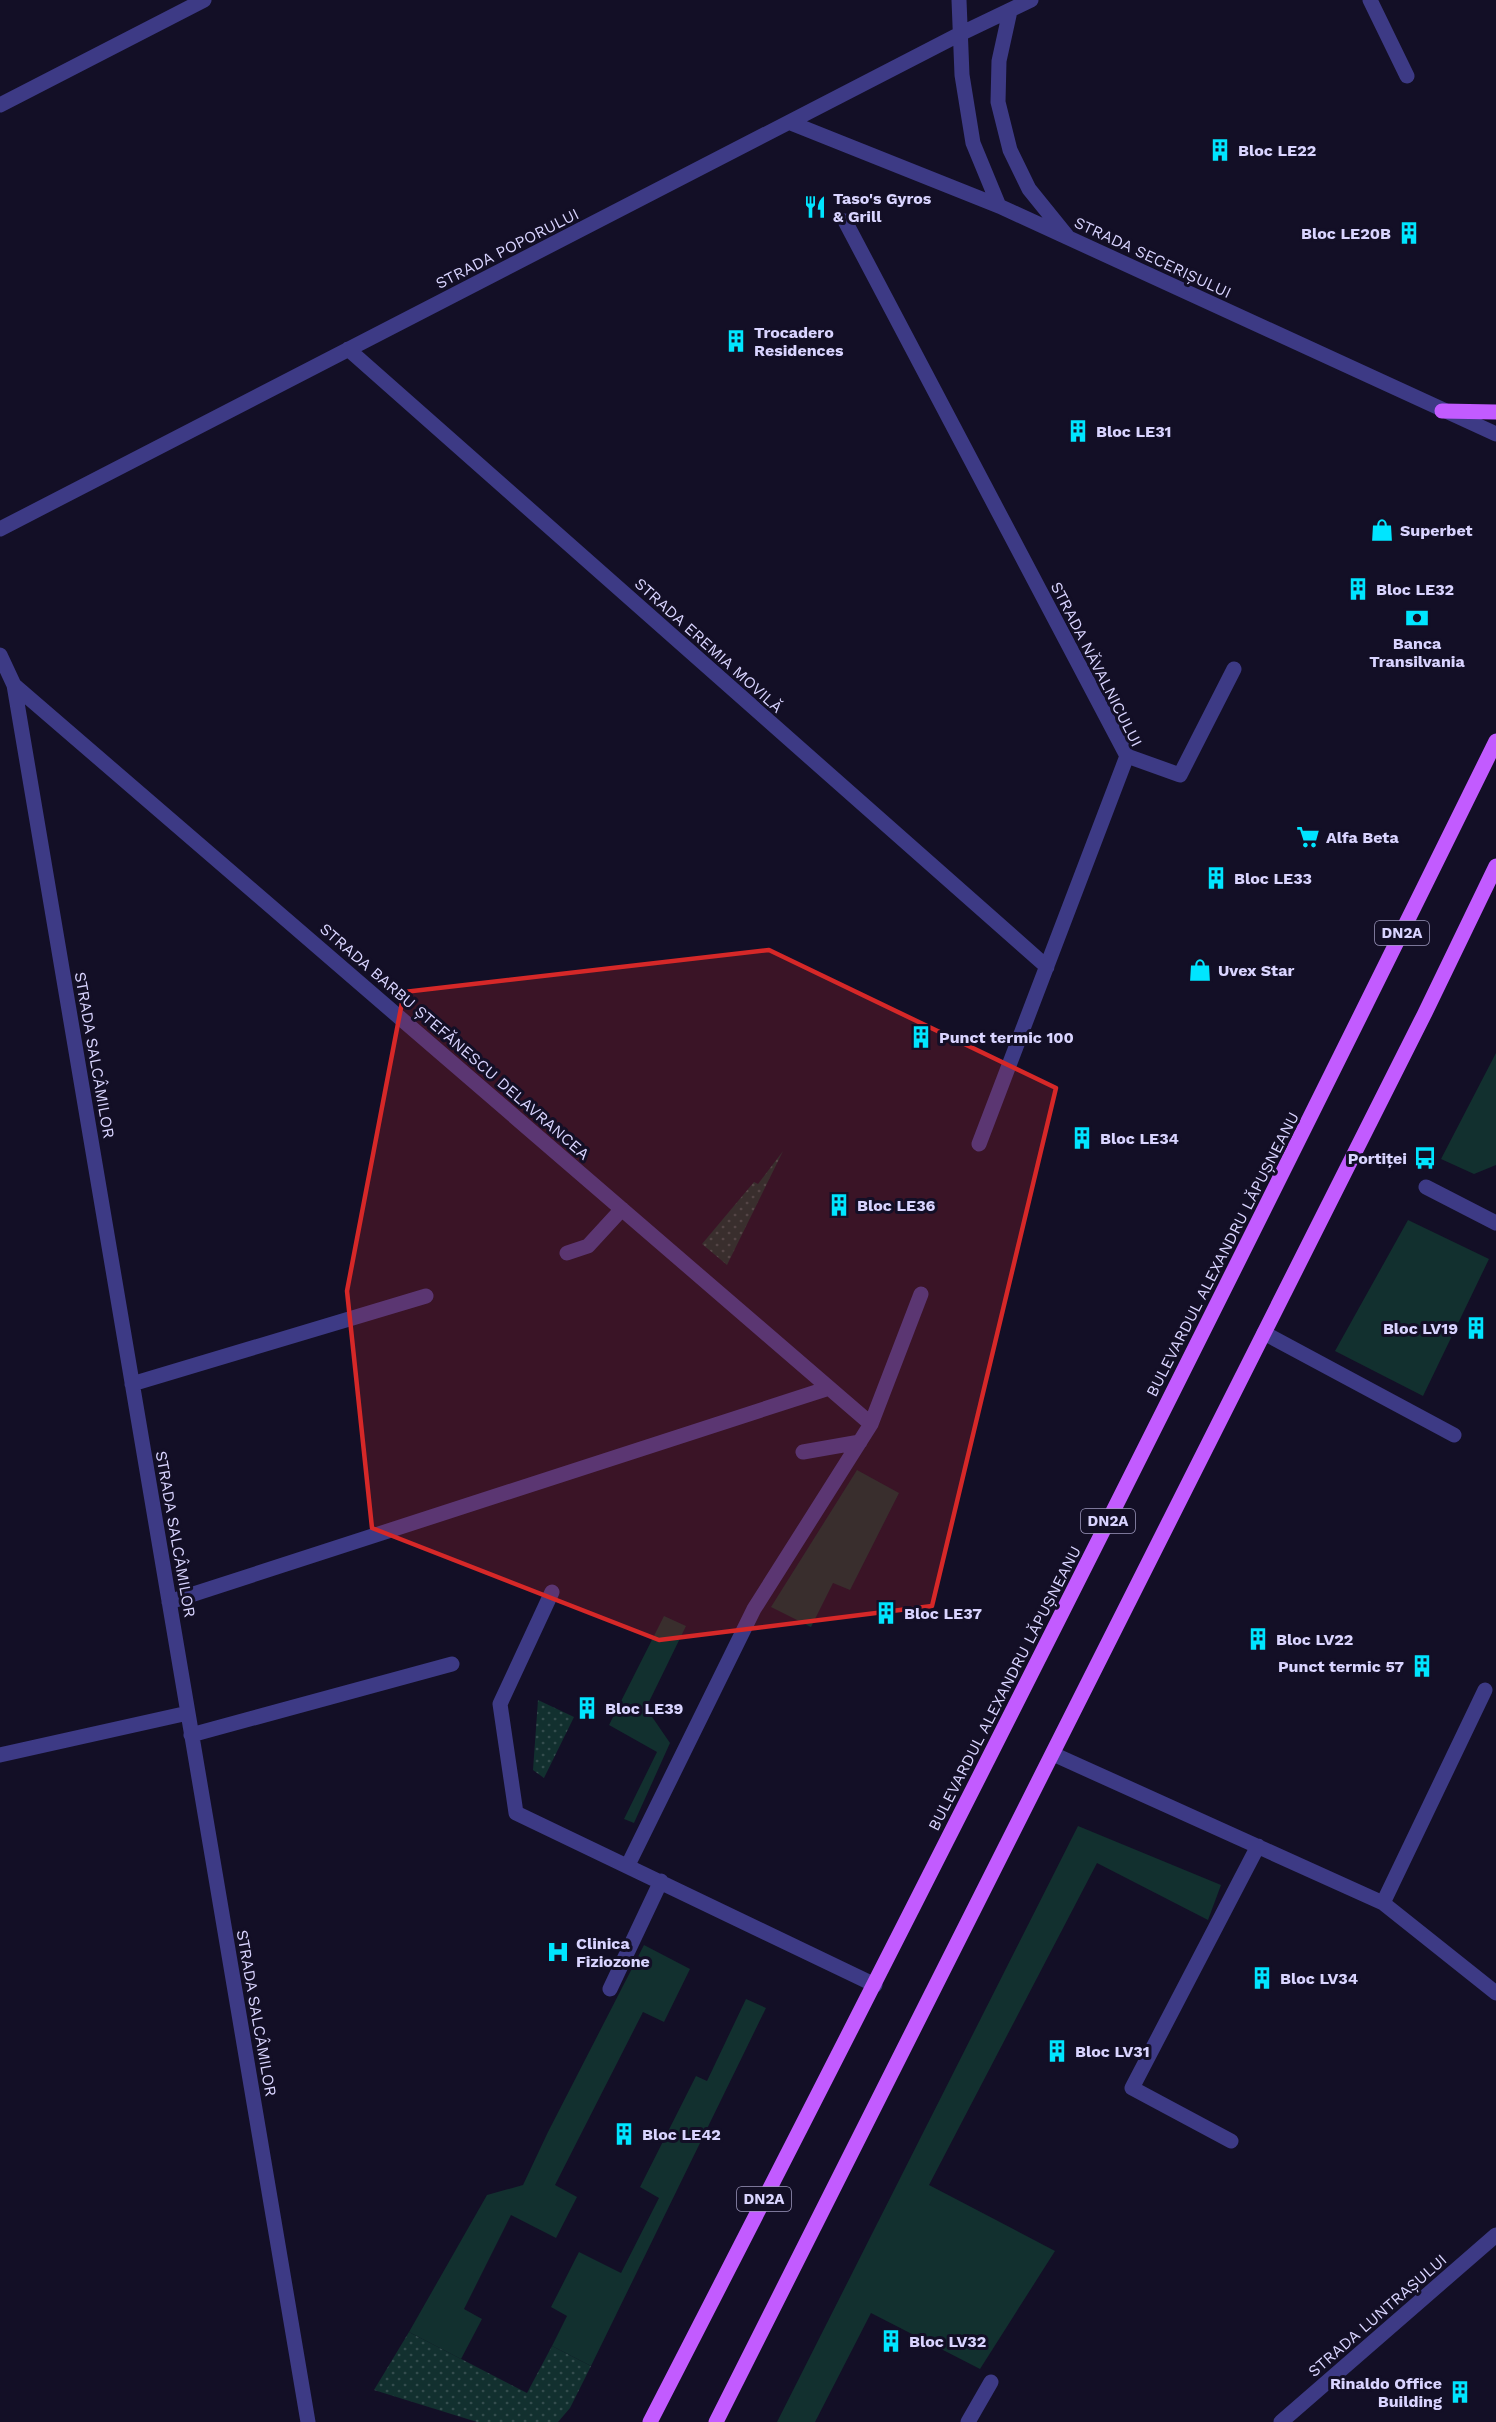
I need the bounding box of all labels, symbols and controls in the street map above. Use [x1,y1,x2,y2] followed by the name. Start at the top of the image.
[1207,137,1233,163] building icon: Bloc LE22
[1238,141,1316,160] place label: Bloc LE22
[833,189,932,226] place label: Taso's Gyros & Grill
[802,194,828,220] restaurant icon: Taso's Gyros & Grill
[433,204,582,293] street label: STRADA POPORULUI
[1071,213,1234,302] street label: STRADA SECERIȘULUI
[1396,220,1422,246] building icon: Bloc LE20B
[1301,224,1391,243] place label: Bloc LE20B
[754,323,844,360] place label: Trocadero Residences
[723,328,749,354] building icon: Trocadero Residences
[1065,418,1091,444] building icon: Bloc LE31
[1096,422,1172,441] place label: Bloc LE31
[1369,517,1395,543] shop icon: Superbet
[1400,521,1473,540] place label: Superbet
[631,574,787,717] street label: STRADA EREMIA MOVILĂ
[1345,576,1371,602] building icon: Bloc LE32
[1047,579,1146,750] street label: STRADA NĂVALNICULUI
[1376,580,1454,599] place label: Bloc LE32
[1404,605,1430,631] bank icon: Banca Transilvania
[1369,634,1465,671] place label: Banca Transilvania
[1295,824,1321,850] supermarket icon: Alfa Beta
[1326,828,1399,847] place label: Alfa Beta
[1203,865,1229,891] building icon: Bloc LE33
[1234,869,1312,888] place label: Bloc LE33
[316,919,594,1164] street label: STRADA BARBU ȘTEFĂNESCU DELAVRANCEA
[1375,921,1429,945] road number: DN2A
[1187,957,1213,983] shop icon: Uvex Star
[1218,961,1294,980] place label: Uvex Star
[70,970,119,1140] street label: STRADA SALCÂMILOR
[908,1024,934,1050] building icon: Punct termic 100
[939,1028,1074,1047] place label: Punct termic 100
[1142,1109,1303,1400] street label: BULEVARDUL ALEXANDRU LĂPUȘNEANU
[1069,1125,1095,1151] building icon: Bloc LE34
[1100,1129,1179,1148] place label: Bloc LE34
[1412,1145,1438,1171] bus stop icon: Portiței
[1348,1149,1407,1168] place label: Portiței
[826,1192,852,1218] building icon: Bloc LE36
[857,1196,936,1215] place label: Bloc LE36
[1463,1315,1489,1341] building icon: Bloc LV19
[1383,1319,1458,1338] place label: Bloc LV19
[151,1449,200,1619] street label: STRADA SALCÂMILOR
[1081,1509,1135,1533] road number: DN2A
[924,1543,1085,1834] street label: BULEVARDUL ALEXANDRU LĂPUȘNEANU
[873,1600,899,1626] building icon: Bloc LE37
[904,1604,982,1623] place label: Bloc LE37
[1245,1626,1271,1652] building icon: Bloc LV22
[1276,1630,1353,1649] place label: Bloc LV22
[1409,1653,1435,1679] building icon: Punct termic 57
[1278,1657,1404,1676] place label: Punct termic 57
[574,1695,600,1721] building icon: Bloc LE39
[605,1699,684,1718] place label: Bloc LE39
[232,1928,281,2098] street label: STRADA SALCÂMILOR
[576,1934,650,1971] place label: Clinica Fiziozone
[545,1939,571,1965] hospital icon: Clinica Fiziozone
[1249,1965,1275,1991] building icon: Bloc LV34
[1280,1969,1358,1988] place label: Bloc LV34
[1044,2038,1070,2064] building icon: Bloc LV31
[1075,2042,1150,2061] place label: Bloc LV31
[611,2121,637,2147] building icon: Bloc LE42
[642,2125,721,2144] place label: Bloc LE42
[737,2187,791,2211] road number: DN2A
[1304,2250,1450,2381] street label: STRADA LUNTRAȘULUI
[878,2328,904,2354] building icon: Bloc LV32
[909,2332,986,2351] place label: Bloc LV32
[1330,2374,1442,2411] place label: Rinaldo Office Building
[1447,2379,1473,2405] building icon: Rinaldo Office Building

